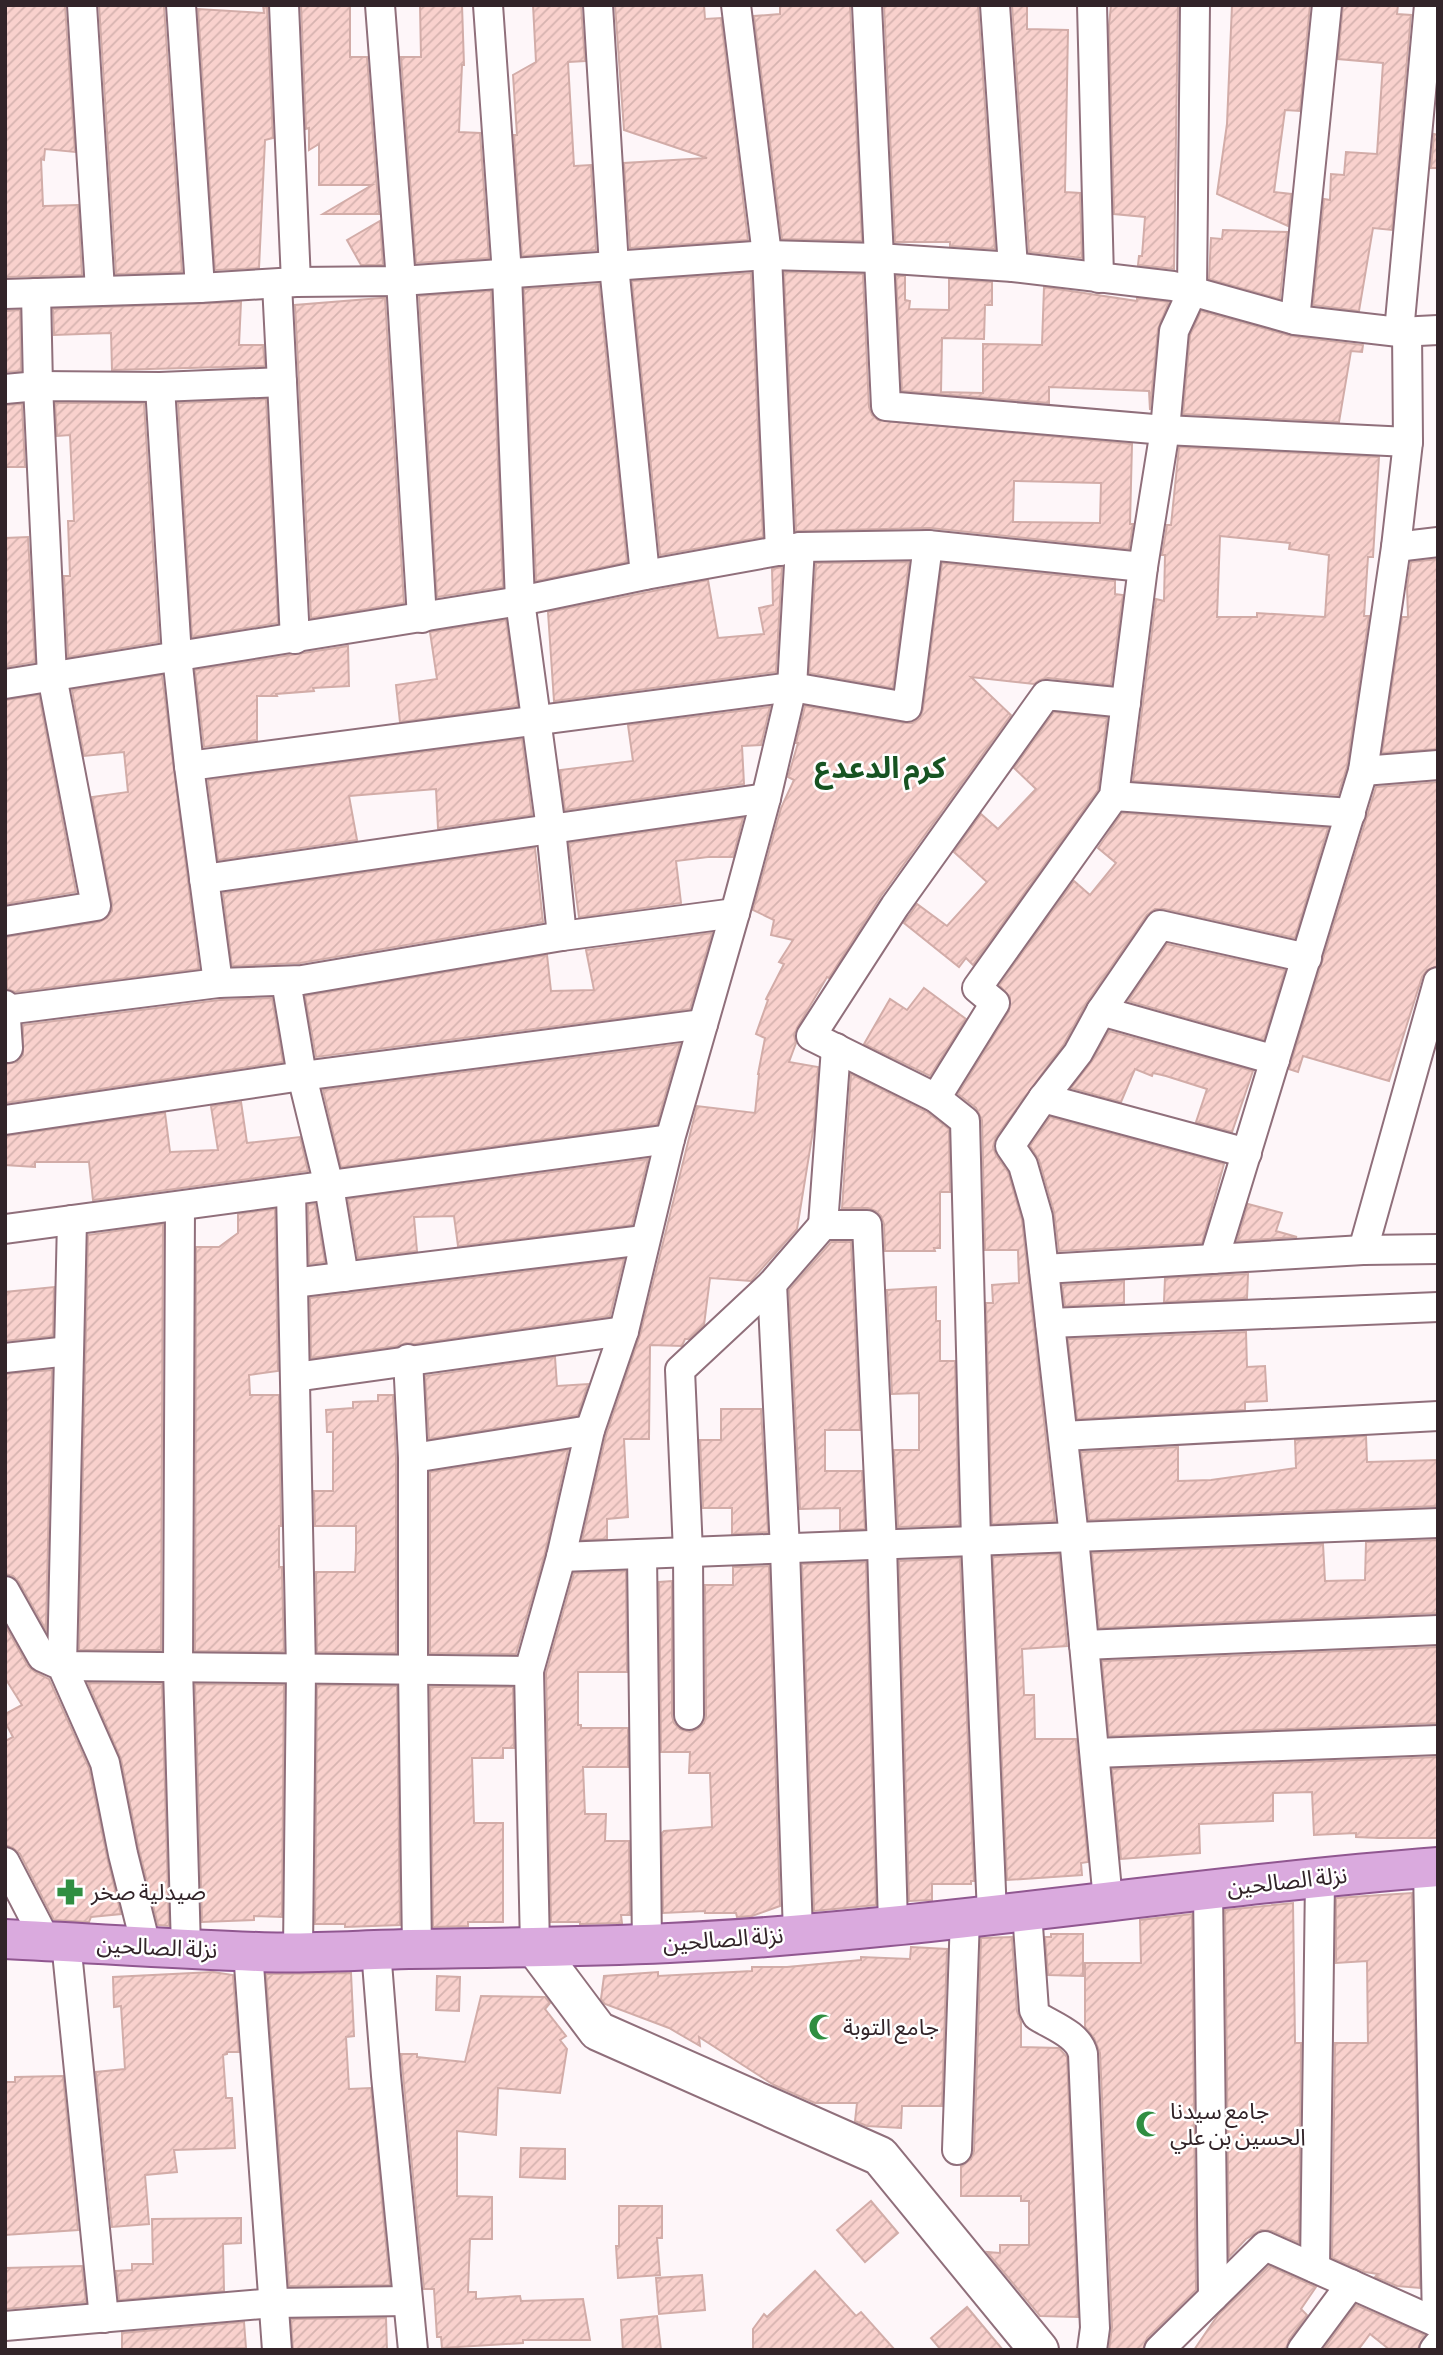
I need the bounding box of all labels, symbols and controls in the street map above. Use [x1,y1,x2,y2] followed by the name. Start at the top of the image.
[814,750,946,791] district label: كرم الدعدع
[1225,1862,1349,1901] street label: نزلة الصالحين
[55,1877,85,1907] pharmacy icon: صيدلية صخر
[90,1879,206,1906] place label: صيدلية صخر
[662,1922,784,1957] street label: نزلة الصالحين
[96,1931,218,1964] street label: نزلة الصالحين
[807,2012,837,2042] mosque icon: جامع التوبة
[843,2014,939,2044] place label: جامع التوبة
[1170,2098,1306,2154] place label: جامع سيدنا الحسين بن علي
[1134,2109,1164,2139] mosque icon: جامع سيدنا الحسين بن علي

